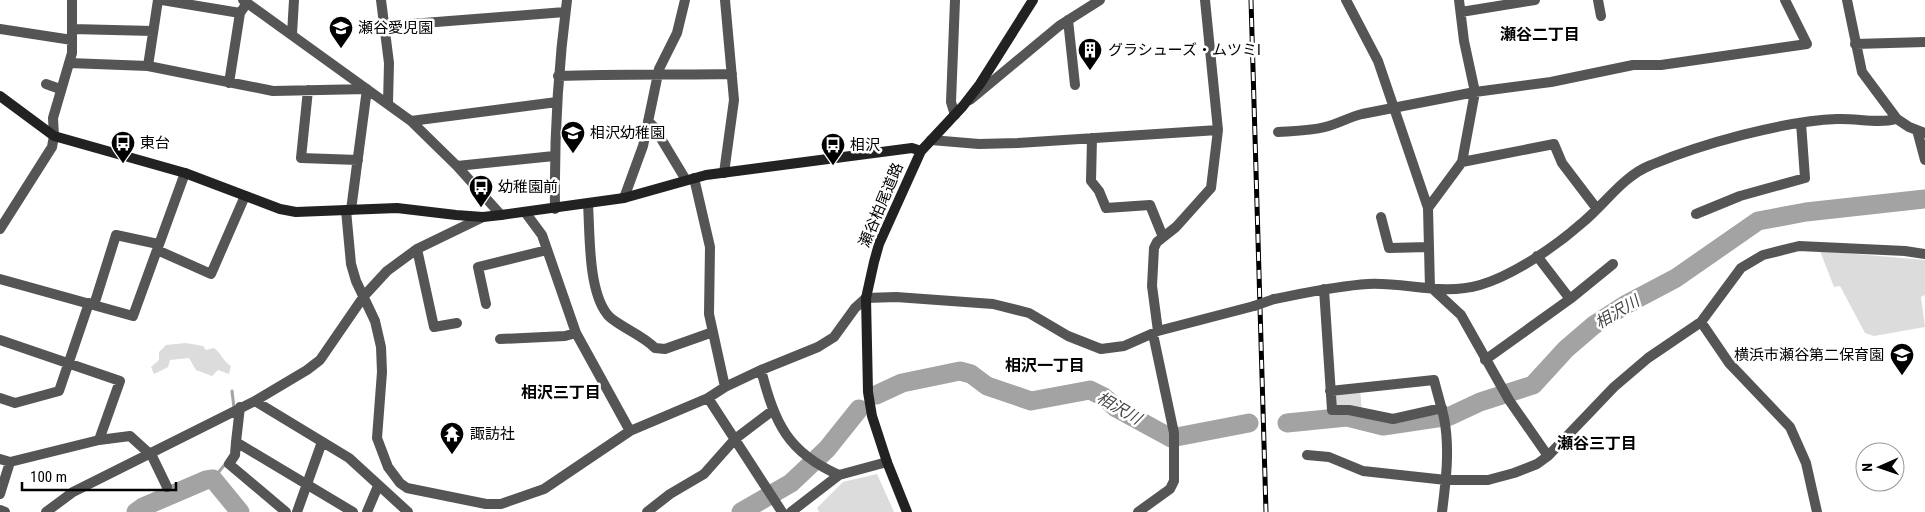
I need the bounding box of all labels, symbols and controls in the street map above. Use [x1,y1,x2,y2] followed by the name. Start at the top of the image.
[328,15,354,49] school or university icon: 瀬谷愛児園
[358,19,433,37] place label: 瀬谷愛児園
[1500,25,1580,44] district label: 瀬谷二丁目
[1077,37,1103,71] building icon: グラシューズ・ムツミI
[1108,41,1261,59] place label: グラシューズ・ムツミI
[560,120,586,154] school or university icon: 相沢幼稚園
[590,124,665,142] place label: 相沢幼稚園
[110,130,136,164] bus stop icon: 東台
[820,132,846,166] bus stop icon: 相沢
[140,134,170,152] place label: 東台
[850,136,880,154] place label: 相沢
[855,160,907,250] street label: 瀬谷柏尾道路
[468,174,494,208] bus stop icon: 幼稚園前
[498,178,558,196] place label: 幼稚園前
[1592,290,1644,333] water label: 相沢川
[1889,342,1915,376] school or university icon: 横浜市瀬谷第二保育園
[1734,346,1884,364] place label: 横浜市瀬谷第二保育園
[1005,356,1085,375] district label: 相沢一丁目
[521,383,601,402] district label: 相沢三丁目
[1093,388,1146,429] water label: 相沢川
[439,421,465,455] temple icon: 諏訪社
[470,425,515,443] place label: 諏訪社
[1557,434,1637,453] district label: 瀬谷三丁目
[1855,442,1905,492] north arrow
[22,460,176,492] scale bar
[1859,463,1875,472] text: N
[30,468,67,486] text: 100 m

